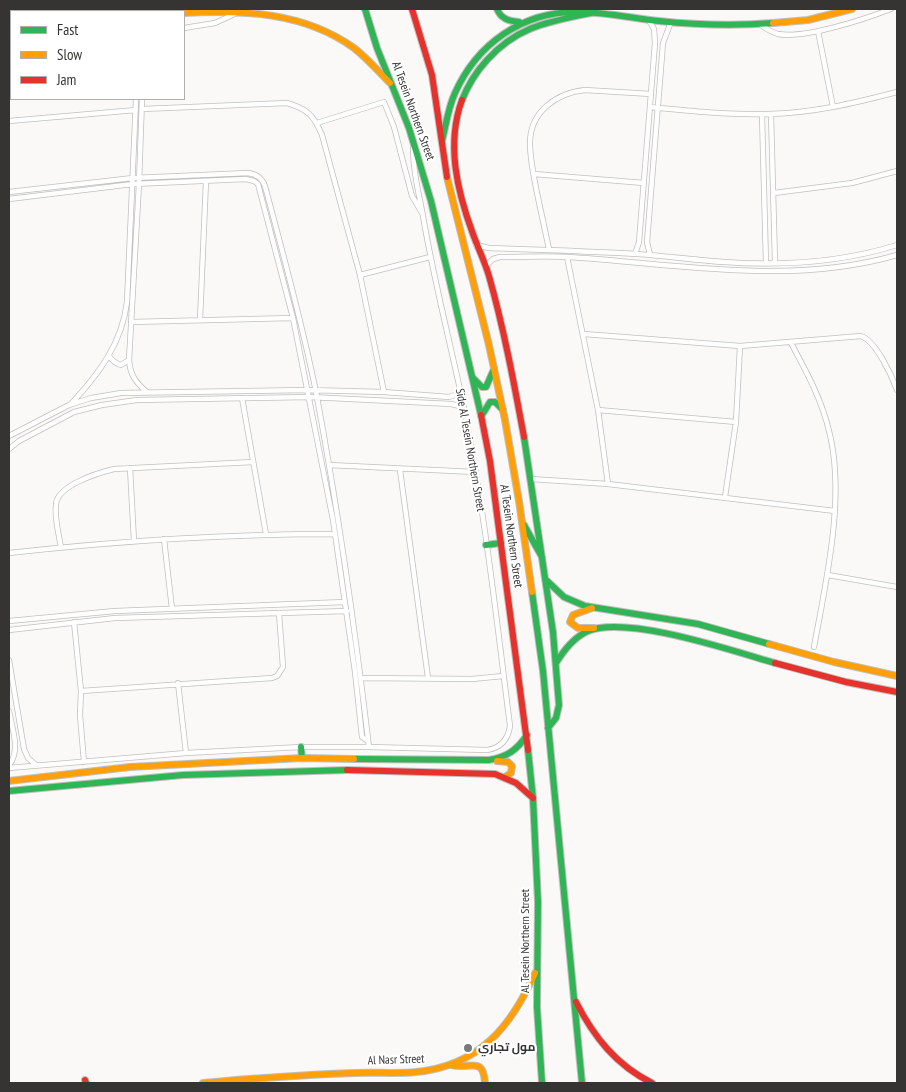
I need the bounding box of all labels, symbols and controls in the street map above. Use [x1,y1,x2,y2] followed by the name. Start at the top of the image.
[10,10,185,100] legend
[57,20,78,39] text: Fast
[57,45,82,64] text: Slow
[388,60,438,162] street label: Al Tesein Northern Street
[57,70,76,89] text: Jam
[452,387,488,513] street label: Side Al Tesein Northern Street
[497,483,525,589] street label: Al Tesein Northern Street
[519,889,533,993] street label: Al Tesein Northern Street
[478,1041,535,1055] place label: مول تجاري
[462,1042,474,1054] marker: مول تجاري
[367,1052,425,1068] street label: Al Nasr Street

